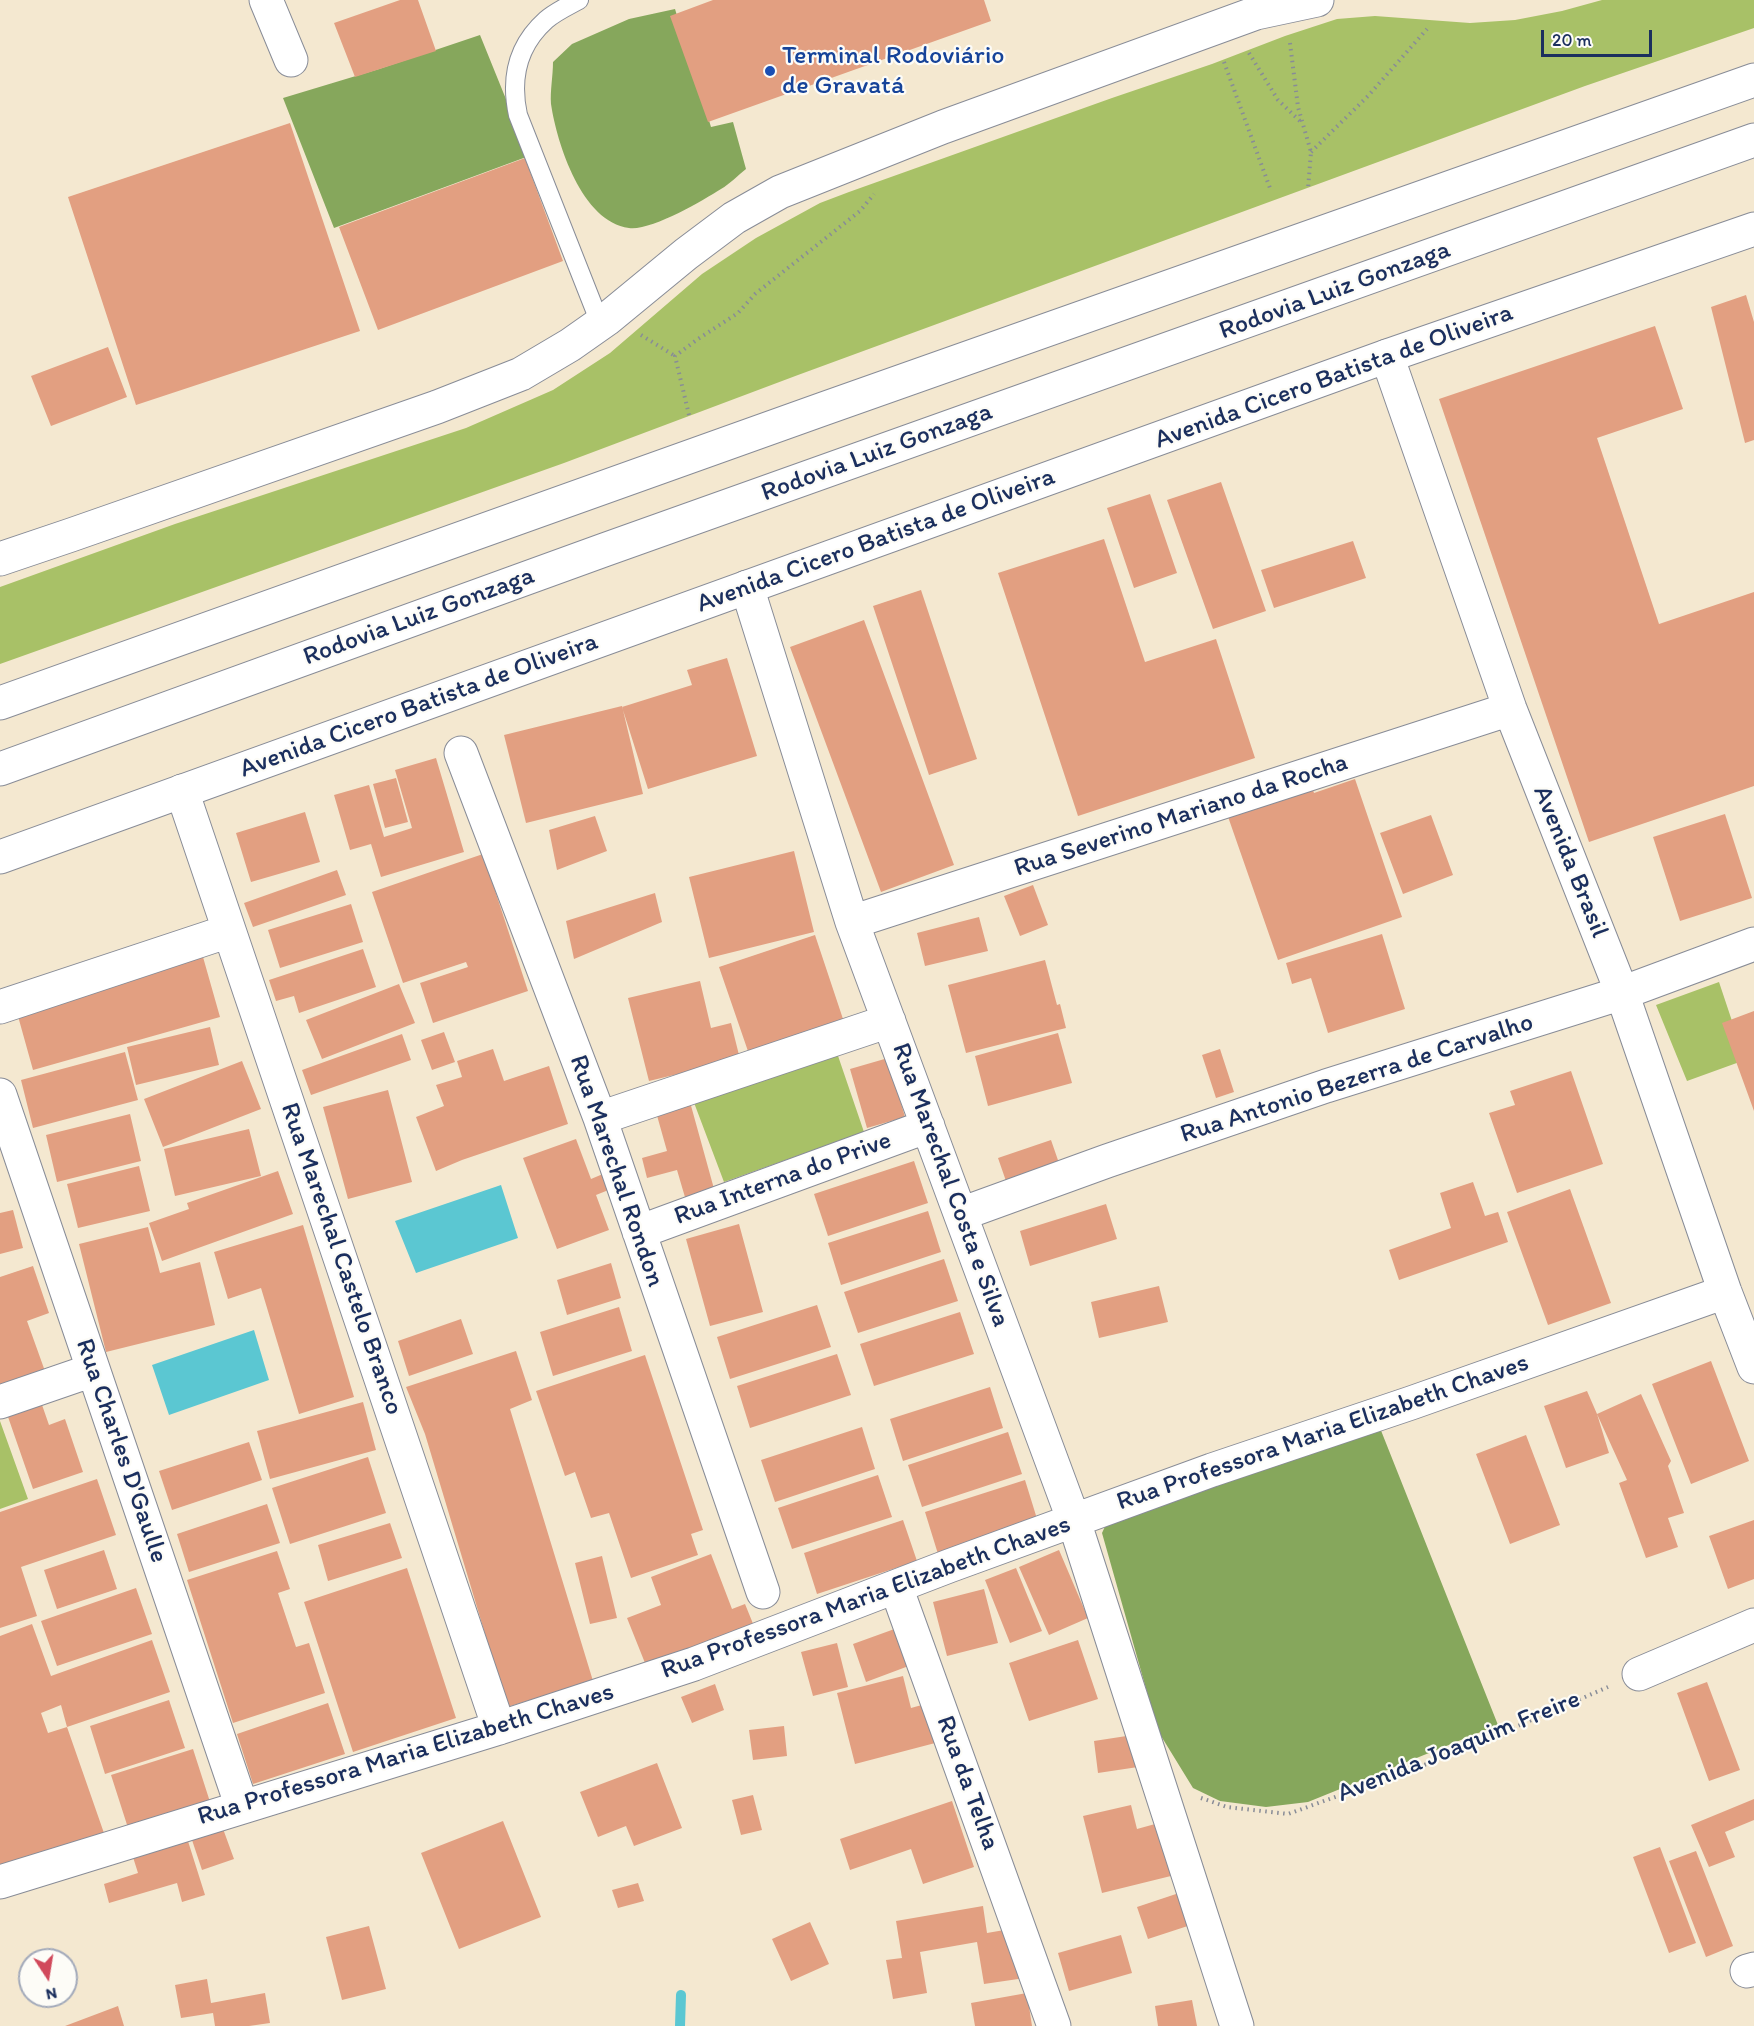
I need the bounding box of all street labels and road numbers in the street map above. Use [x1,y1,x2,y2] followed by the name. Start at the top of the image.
[1215,235,1455,347] street label: Rodovia Luiz Gonzaga
[1151,298,1517,456] street label: Avenida Cicero Batista de Oliveira
[757,397,997,509] street label: Rodovia Luiz Gonzaga
[693,462,1059,620] street label: Avenida Cicero Batista de Oliveira
[299,561,539,673] street label: Rodovia Luiz Gonzaga
[236,627,602,785] street label: Avenida Cicero Batista de Oliveira
[1010,747,1352,885] street label: Rua Severino Mariano da Rocha
[1525,782,1615,942] street label: Avenida Brasil
[1177,1007,1537,1151] street label: Rua Antonio Bezerra de Carvalho
[884,1039,1016,1331] street label: Rua Marechal Costa e Silva
[562,1051,670,1291] street label: Rua Marechal Rondon
[273,1099,409,1419] street label: Rua Marechal Castelo Branco
[670,1125,896,1233] street label: Rua Interna do Prive
[68,1335,174,1567] street label: Rua Charles D'Gaulle
[1113,1348,1533,1518] street label: Rua Professora Maria Elizabeth Chaves
[657,1509,1075,1687] street label: Rua Professora Maria Elizabeth Chaves
[194,1677,618,1833] street label: Rua Professora Maria Elizabeth Chaves
[1333,1684,1585,1810] street label: Avenida Joaquim Freire
[928,1712,1006,1854] street label: Rua da Telha

